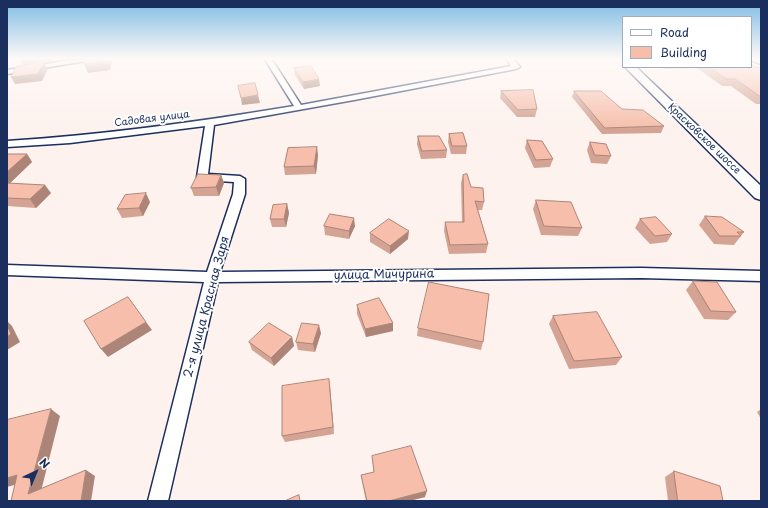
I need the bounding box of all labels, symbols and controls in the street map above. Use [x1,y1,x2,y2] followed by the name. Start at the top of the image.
[622,16,752,68] legend
[660,23,689,41] text: Road
[660,43,707,61] text: Building
[665,101,743,177] street label: Красковское шоссе
[114,108,190,130] street label: Садовая улица
[181,235,233,379] street label: 2-я улица Красная Заря
[334,267,434,283] street label: улица Мичурина
[16,452,56,492] north arrow
[36,454,54,472] text: N

